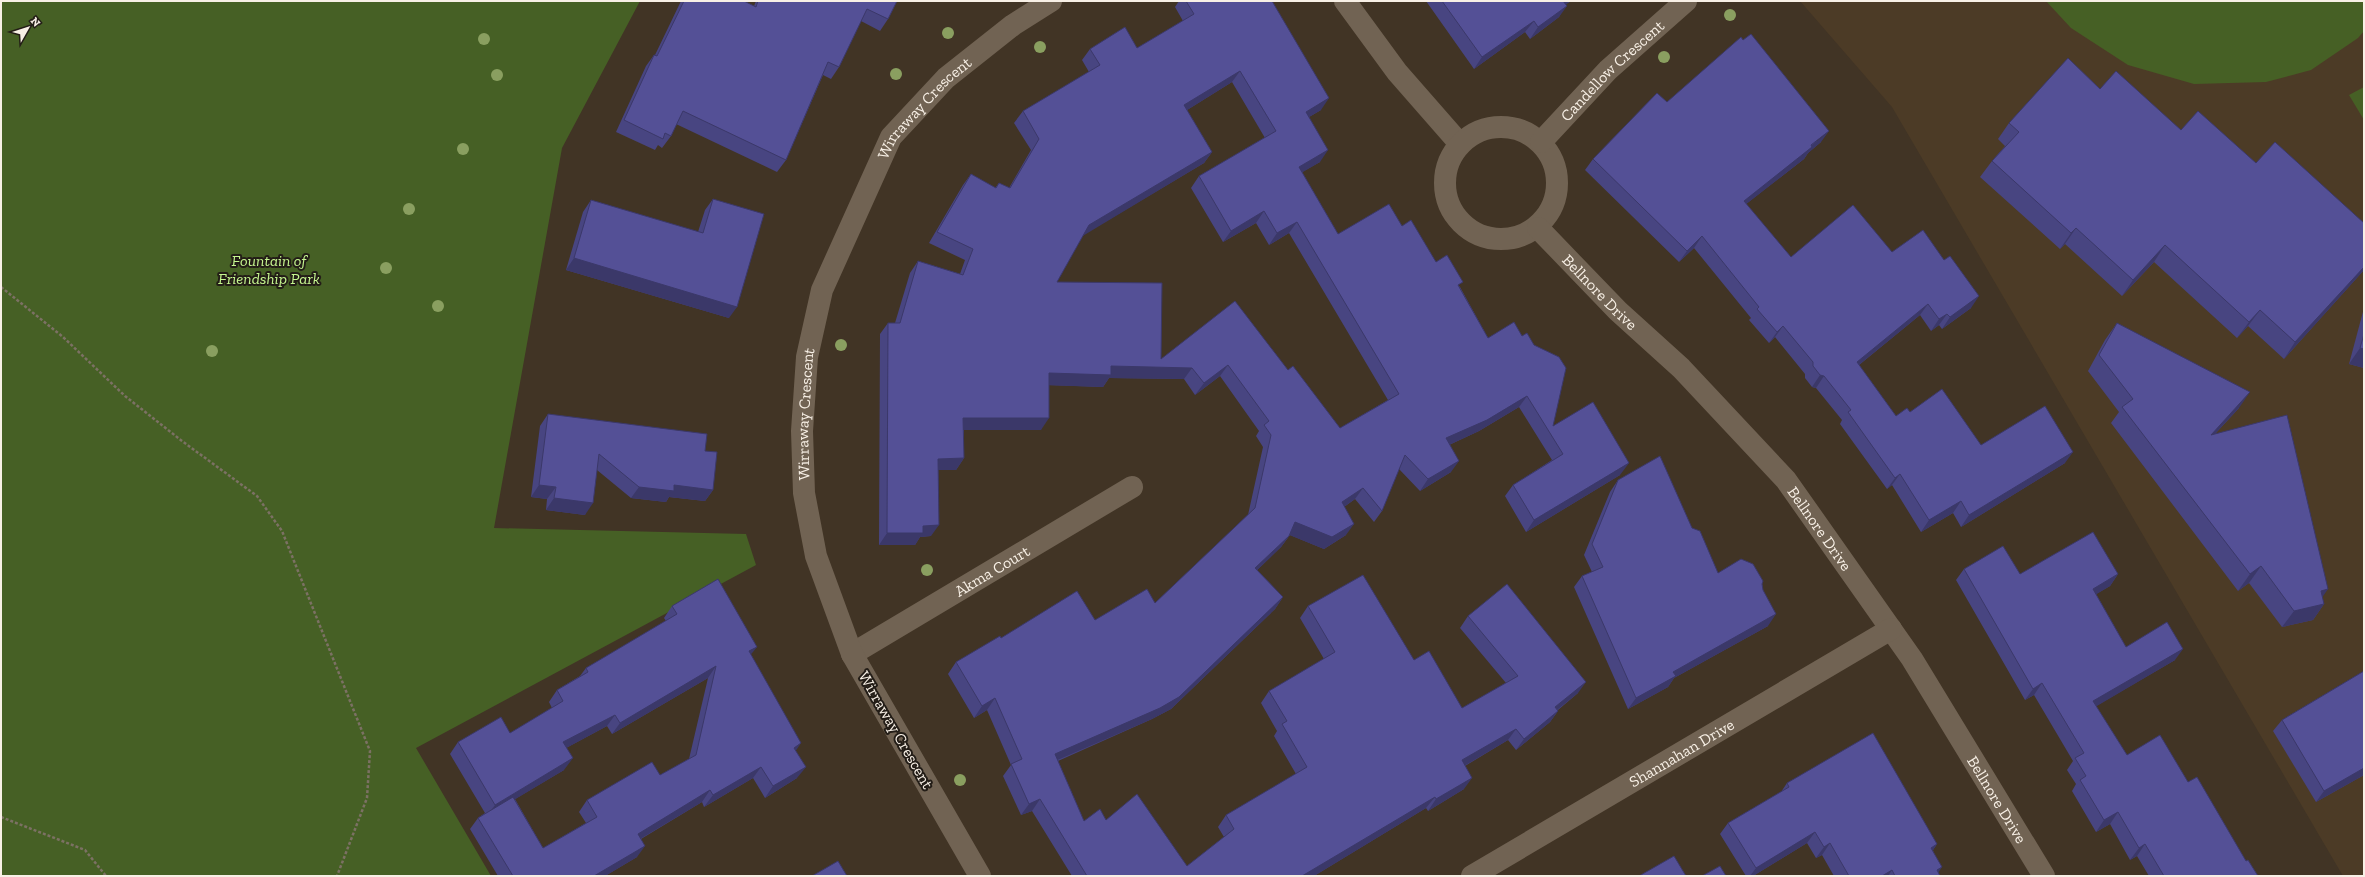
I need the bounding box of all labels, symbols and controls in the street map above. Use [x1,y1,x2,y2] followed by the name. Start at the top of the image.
[8,8,48,48] north arrow
[28,15,43,30] text: N
[1556,16,1668,125] street label: Candellow Crescent
[873,52,975,162] street label: Wirraway Crescent
[1559,250,1641,334] street label: Bellnore Drive
[218,251,320,288] park label: Fountain of Friendship Park
[792,346,818,481] street label: Wirraway Crescent
[1784,483,1856,574] street label: Bellnore Drive
[951,541,1033,600] street label: Akma Court
[855,668,937,792] street label: Wirraway Crescent
[1625,714,1737,791] street label: Shannahan Drive
[1964,752,2031,847] street label: Bellnore Drive

